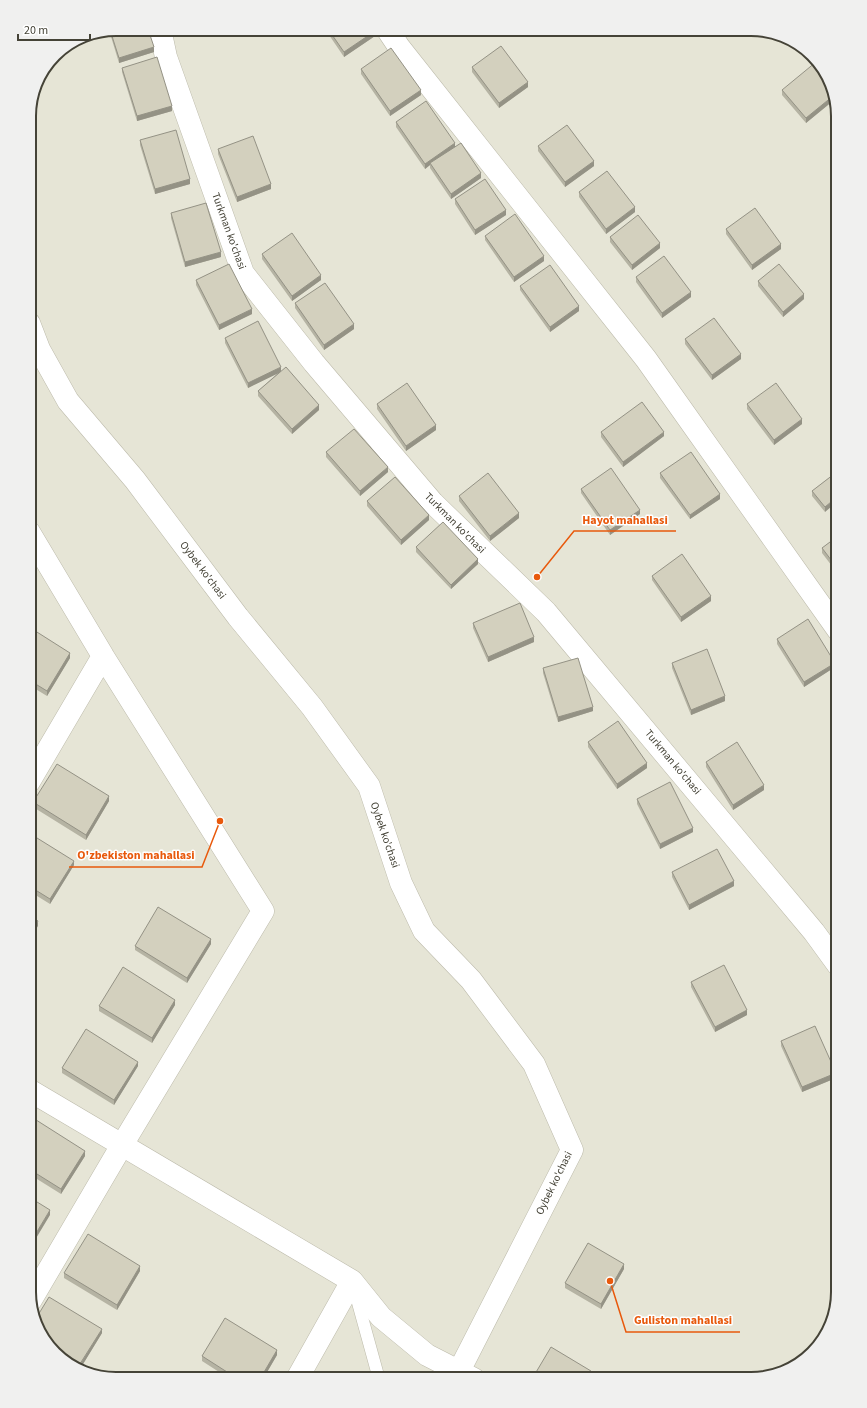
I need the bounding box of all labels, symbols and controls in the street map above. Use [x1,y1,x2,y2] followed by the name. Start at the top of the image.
[18,16,90,42] scale bar
[24,22,48,39] text: 20 m
[208,191,250,271] street label: Turkman ko'chasi
[421,489,489,557] street label: Turkman ko'chasi
[574,507,676,531] callout: Hayot mahallasi
[582,512,668,529] text: Hayot mahallasi
[176,538,230,602] street label: Oybek ko'chasi
[641,726,705,798] street label: Turkman ko'chasi
[367,800,403,870] street label: Oybek ko'chasi
[69,843,202,867] callout: O'zbekiston mahallasi
[77,847,195,864] text: O'zbekiston mahallasi
[532,1149,576,1217] street label: Oybek ko'chasi
[626,1308,740,1332] callout: Guliston mahallasi
[634,1312,732,1329] text: Guliston mahallasi

